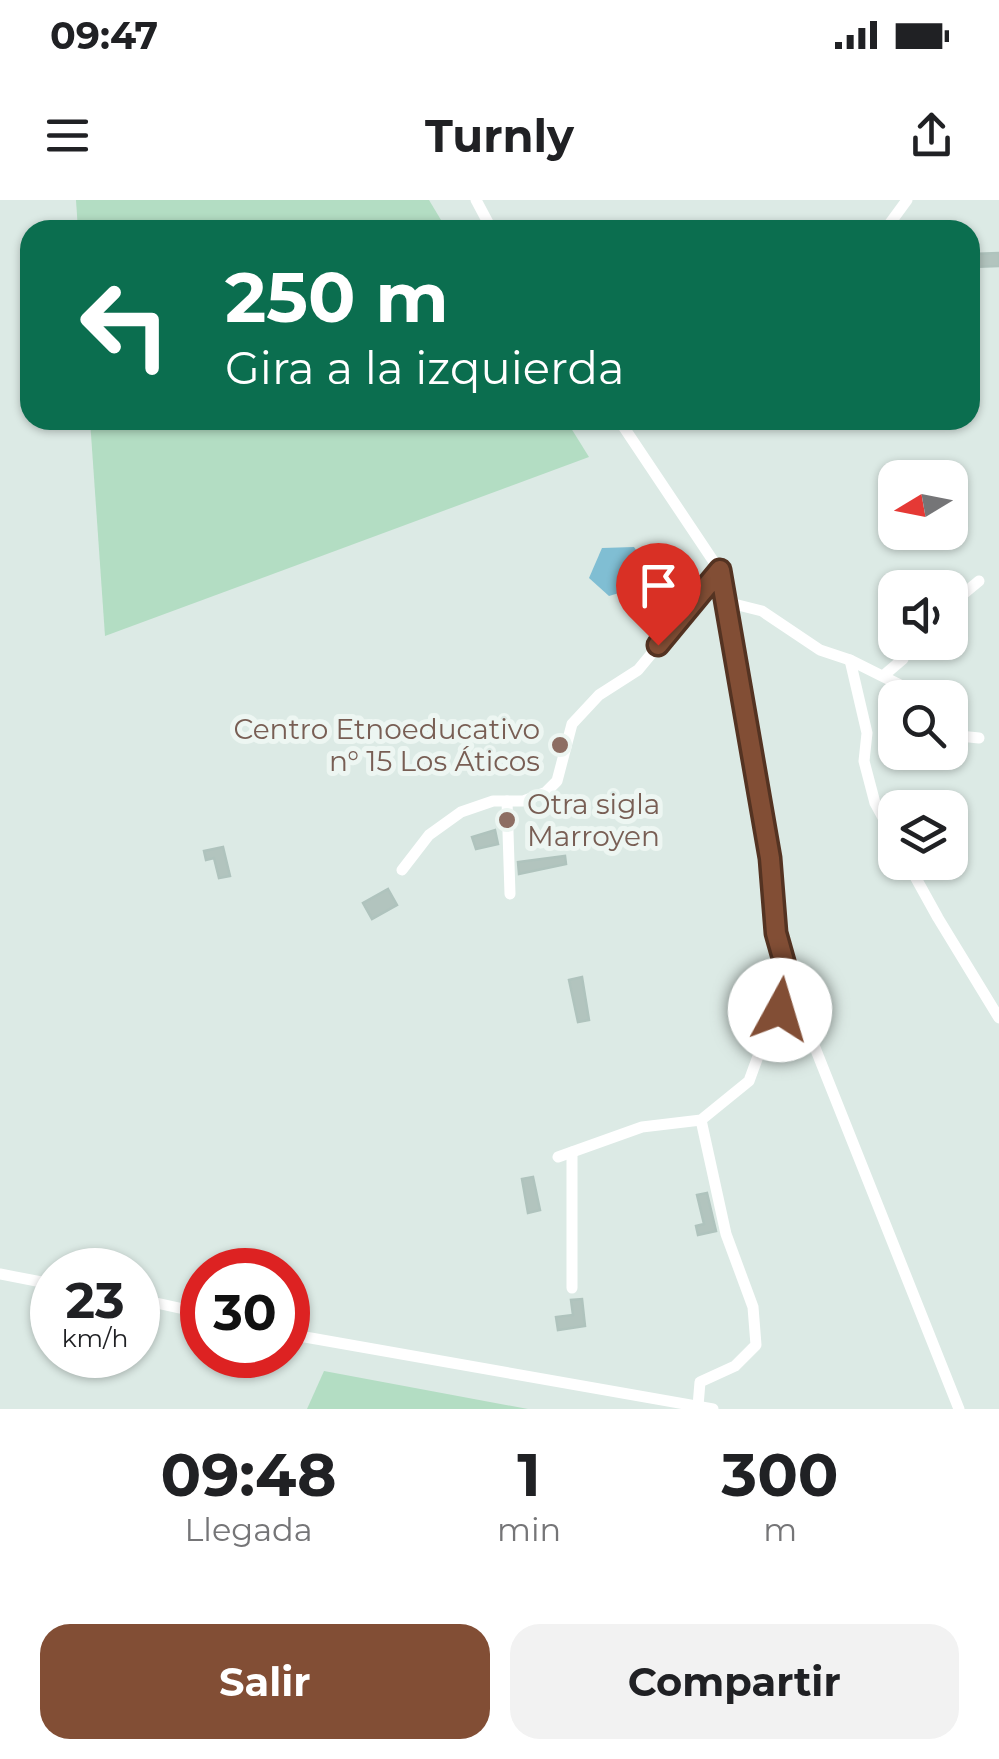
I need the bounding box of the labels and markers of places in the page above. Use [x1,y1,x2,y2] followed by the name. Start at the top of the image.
[616,543,701,646] pin
[233,712,540,778] place label: Centro Etnoeducativo n° 15 Los Áticos
[549,734,571,756] marker: Centro Etnoeducativo n° 15 Los Áticos
[527,787,660,853] place label: Otra sigla Marroyen
[496,809,518,831] marker: Otra sigla Marroyen

